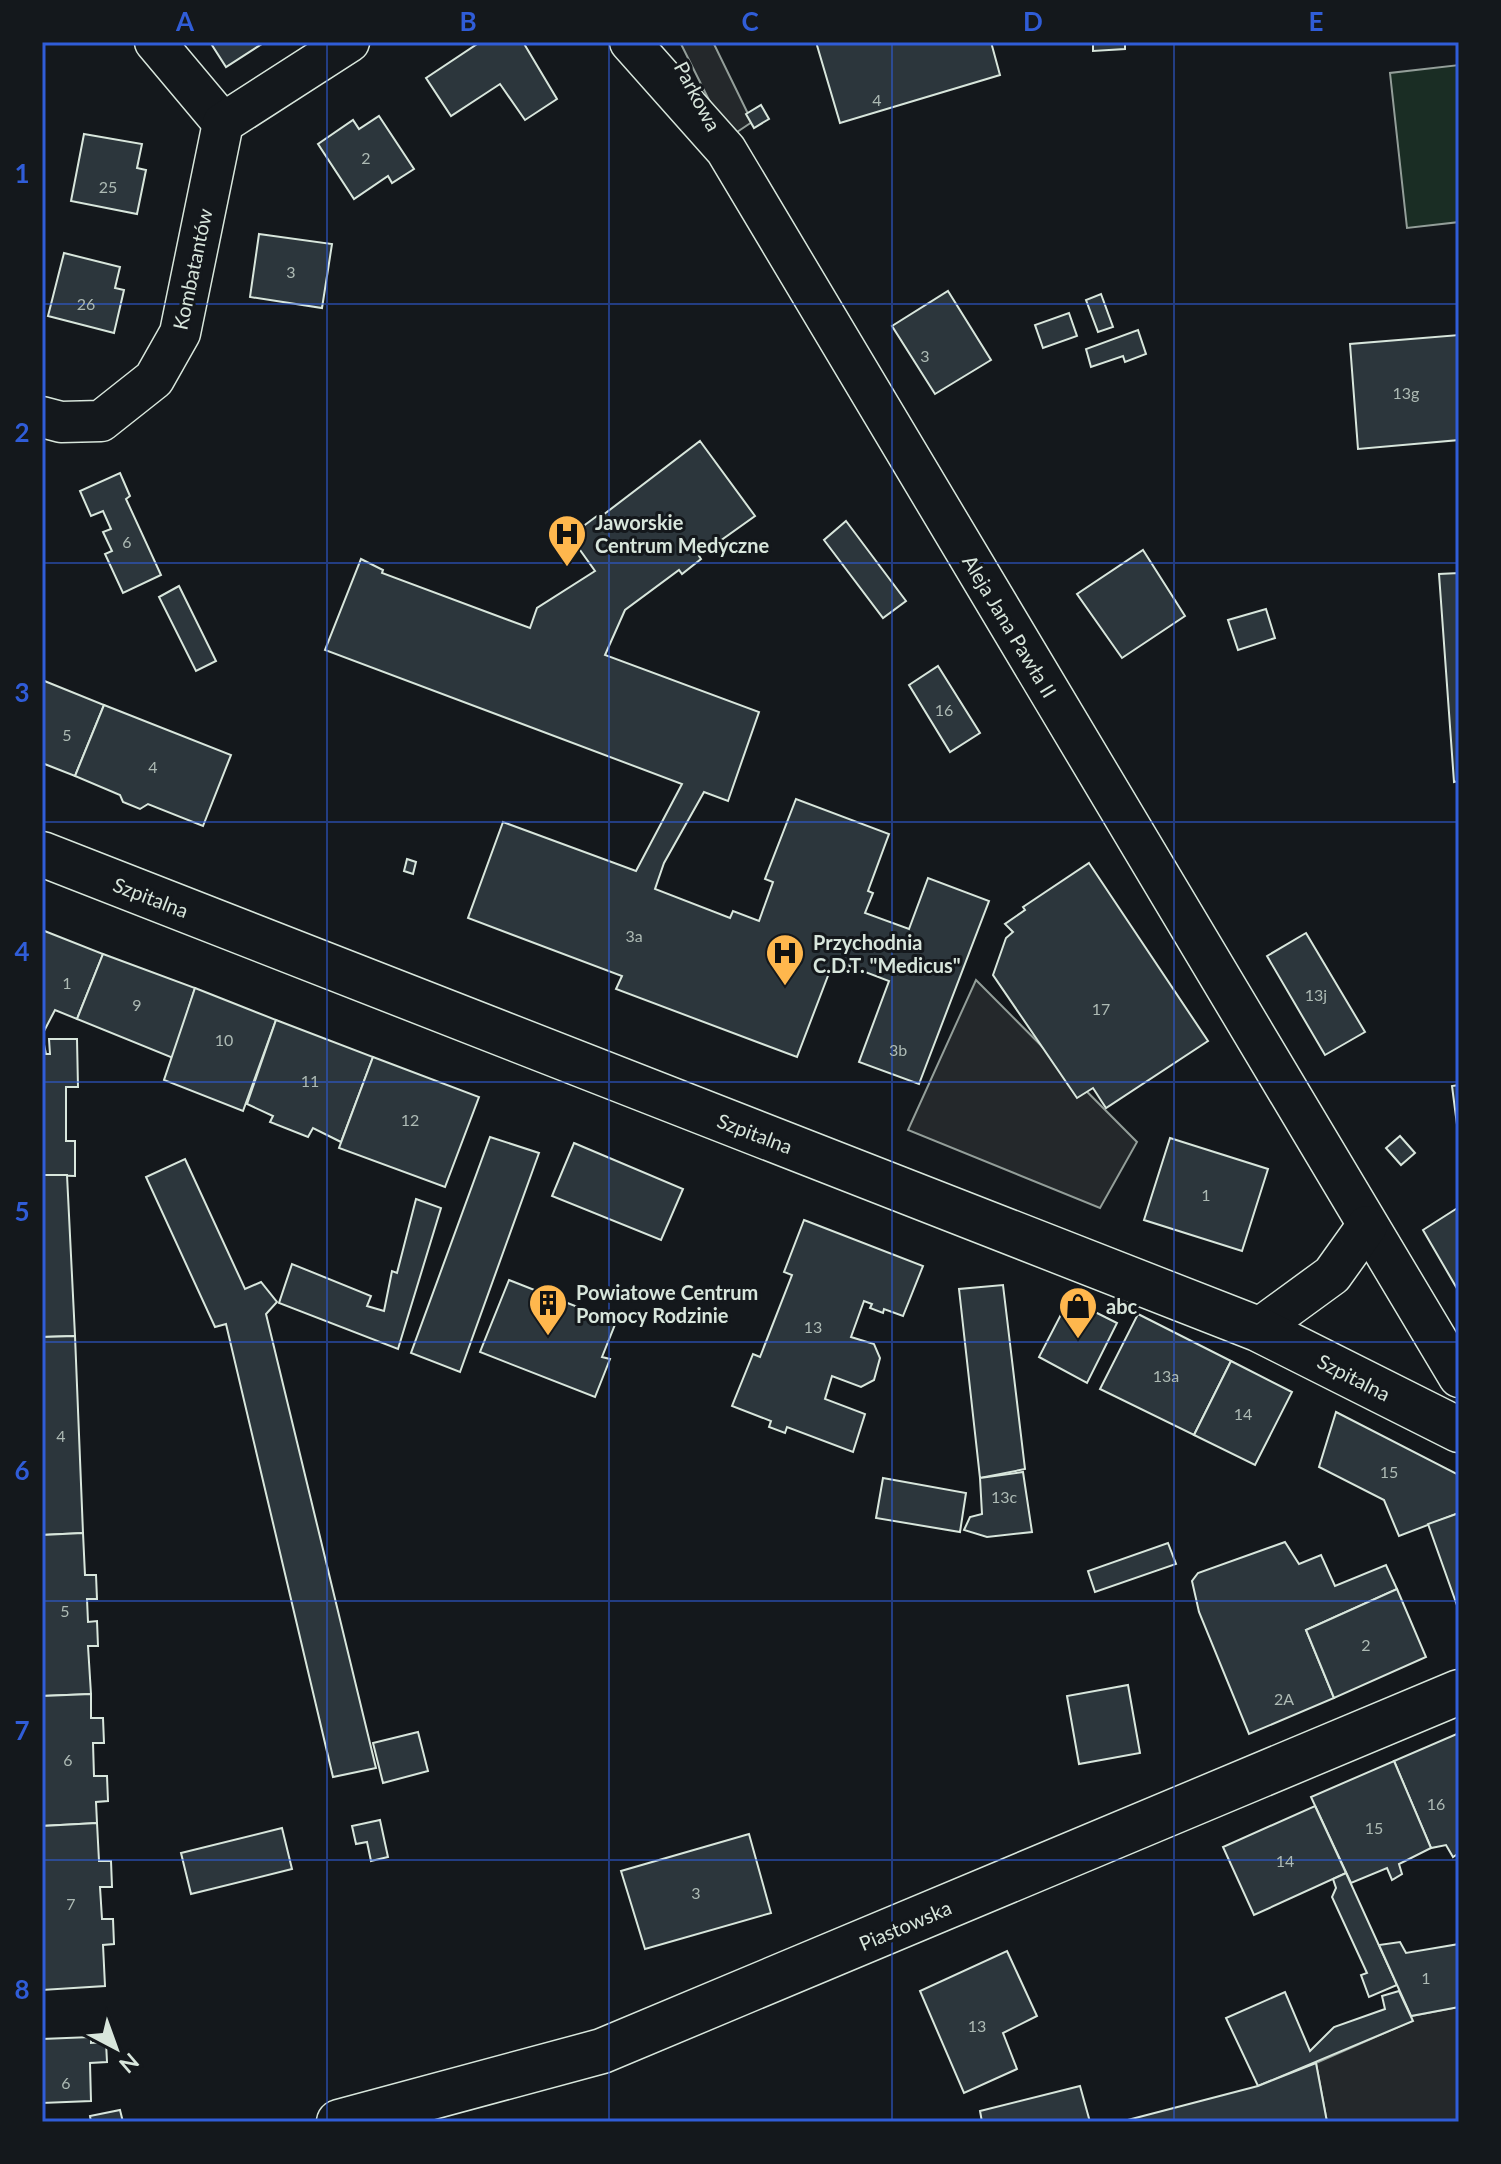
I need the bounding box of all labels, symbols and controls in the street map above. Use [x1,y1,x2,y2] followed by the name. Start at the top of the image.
[175,5,195,37] text: A
[459,5,477,37] text: B
[741,5,759,37] text: C
[1023,5,1043,37] text: D
[1309,5,1323,37] text: E
[670,57,726,135] street label: Parkowa
[872,90,882,109] house number: 4
[361,148,371,167] house number: 2
[14,157,30,189] text: 1
[99,177,117,196] house number: 25
[167,206,217,332] street label: Kombatantów
[286,262,296,281] house number: 3
[77,294,95,313] house number: 26
[920,346,930,365] house number: 3
[1393,383,1419,402] house number: 13g
[14,416,30,448] text: 2
[595,510,770,557] place label: Jaworskie Centrum Medyczne
[546,513,588,568] hospital icon: Jaworskie Centrum Medyczne
[122,532,132,551] house number: 6
[958,550,1062,702] street label: Aleja Jana Pawła II
[14,676,30,708] text: 3
[935,700,953,719] house number: 16
[62,725,72,744] house number: 5
[148,757,158,776] house number: 4
[110,872,192,922] street label: Szpitalna
[625,926,643,945] house number: 3a
[813,930,961,977] place label: Przychodnia C.D.T. "Medicus"
[764,932,806,987] hospital icon: Przychodnia C.D.T. "Medicus"
[14,935,30,967] text: 4
[62,973,72,992] house number: 1
[1305,985,1327,1004] house number: 13j
[132,995,142,1014] house number: 9
[1092,999,1110,1018] house number: 17
[215,1030,233,1049] house number: 10
[889,1040,907,1059] house number: 3b
[301,1071,319,1090] house number: 11
[714,1108,796,1158] street label: Szpitalna
[401,1110,419,1129] house number: 12
[1201,1185,1211,1204] house number: 1
[14,1195,30,1227] text: 5
[576,1280,758,1327] place label: Powiatowe Centrum Pomocy Rodzinie
[527,1282,569,1337] building icon: Powiatowe Centrum Pomocy Rodzinie
[1057,1285,1099,1340] shop icon: abc
[1106,1294,1138,1318] place label: abc
[804,1317,822,1336] house number: 13
[1314,1348,1394,1406] street label: Szpitalna
[1153,1366,1179,1385] house number: 13a
[1234,1404,1252,1423] house number: 14
[56,1426,66,1445] house number: 4
[14,1454,30,1486] text: 6
[1380,1462,1398,1481] house number: 15
[991,1487,1017,1506] house number: 13c
[60,1601,70,1620] house number: 5
[1361,1635,1371,1654] house number: 2
[1274,1689,1294,1708] house number: 2A
[14,1714,30,1746] text: 7
[63,1750,73,1769] house number: 6
[1427,1794,1445,1813] house number: 16
[1365,1818,1383,1837] house number: 15
[1276,1851,1294,1870] house number: 14
[691,1883,701,1902] house number: 3
[66,1894,76,1913] house number: 7
[855,1895,955,1955] street label: Piastowska
[1421,1968,1431,1987] house number: 1
[14,1973,30,2005] text: 8
[76,2008,156,2088] north arrow
[968,2016,986,2035] house number: 13
[114,2048,145,2079] text: N
[61,2073,71,2092] house number: 6

